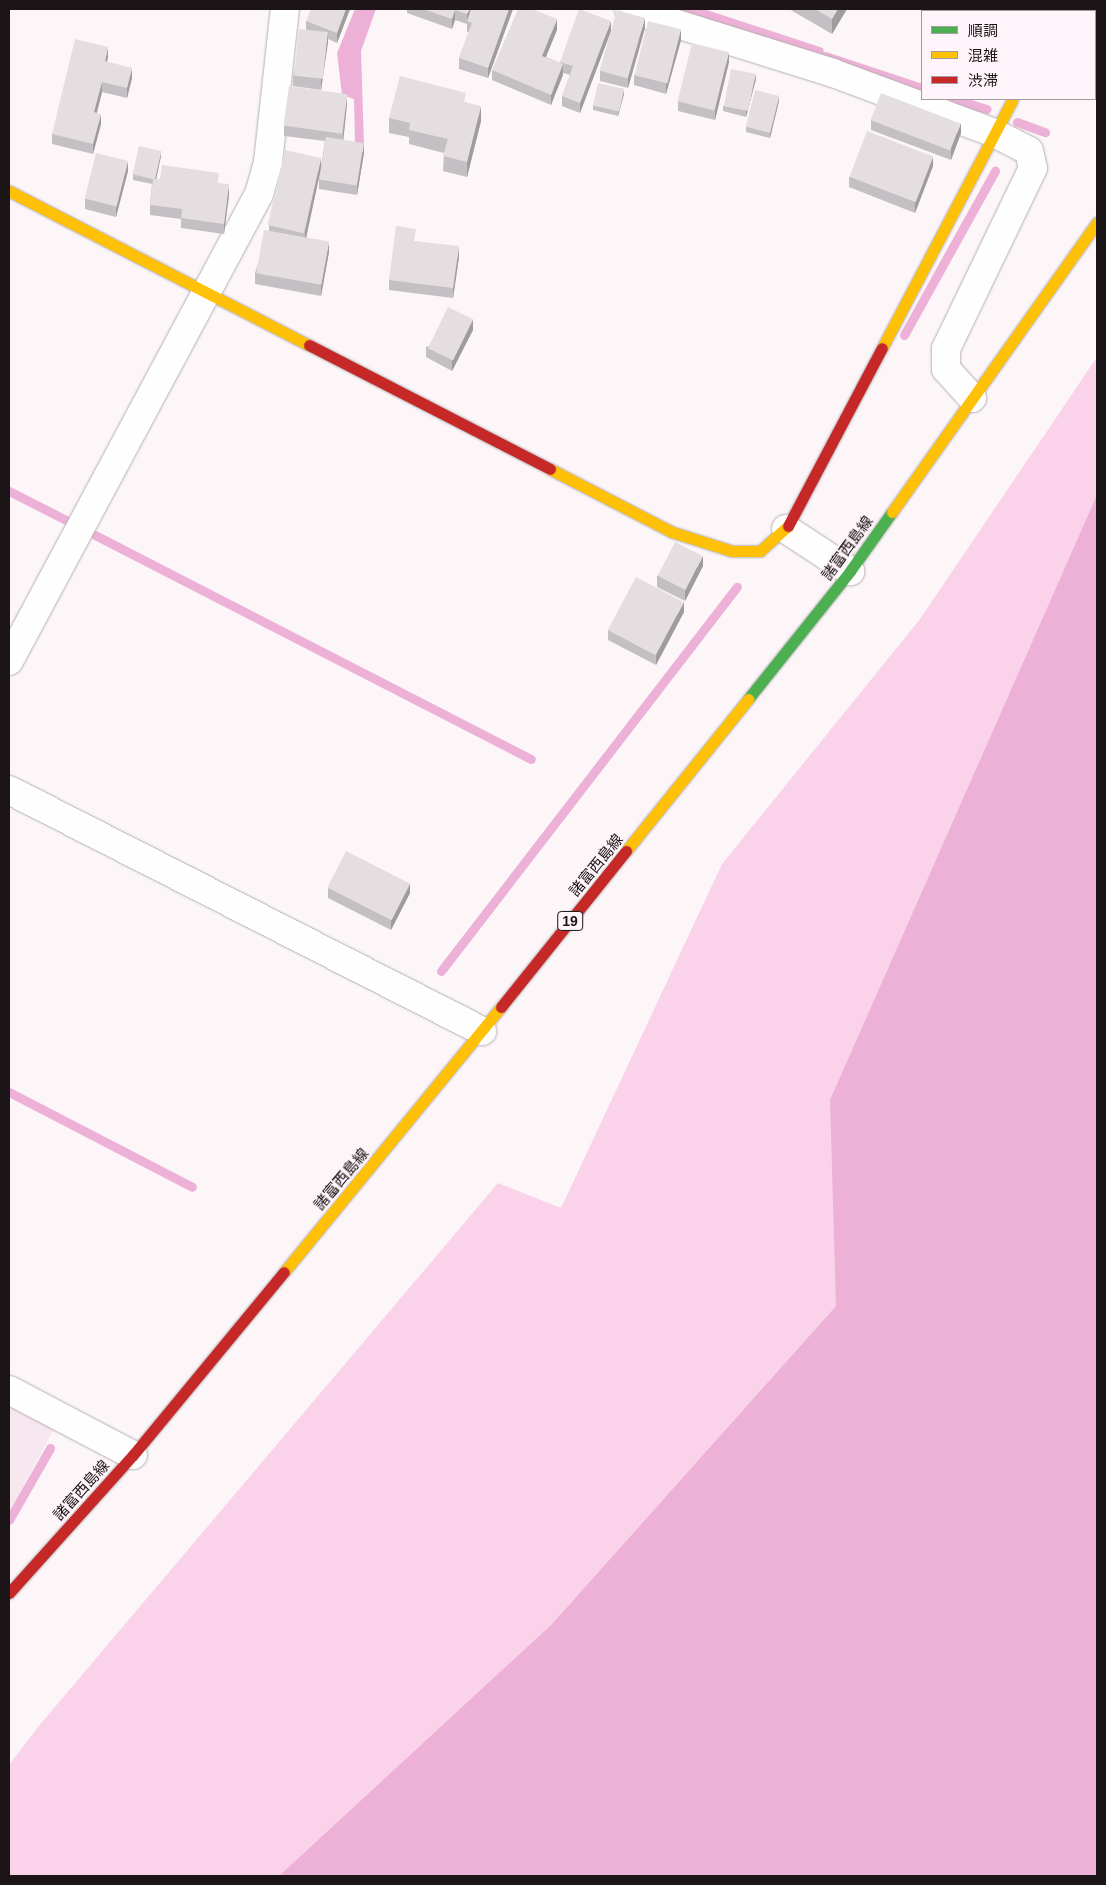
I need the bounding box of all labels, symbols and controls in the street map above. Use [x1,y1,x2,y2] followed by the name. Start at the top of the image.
[921,10,1096,100] legend
[968,22,998,39] text: 順調
[968,47,998,64] text: 混雑
[968,72,998,89] text: 渋滞
[818,512,876,584] street label: 諸富西島線
[565,830,627,900] street label: 諸富西島線
[556,909,584,932] road number: 19
[310,1144,372,1214] street label: 諸富西島線
[49,1456,113,1524] street label: 諸富西島線

